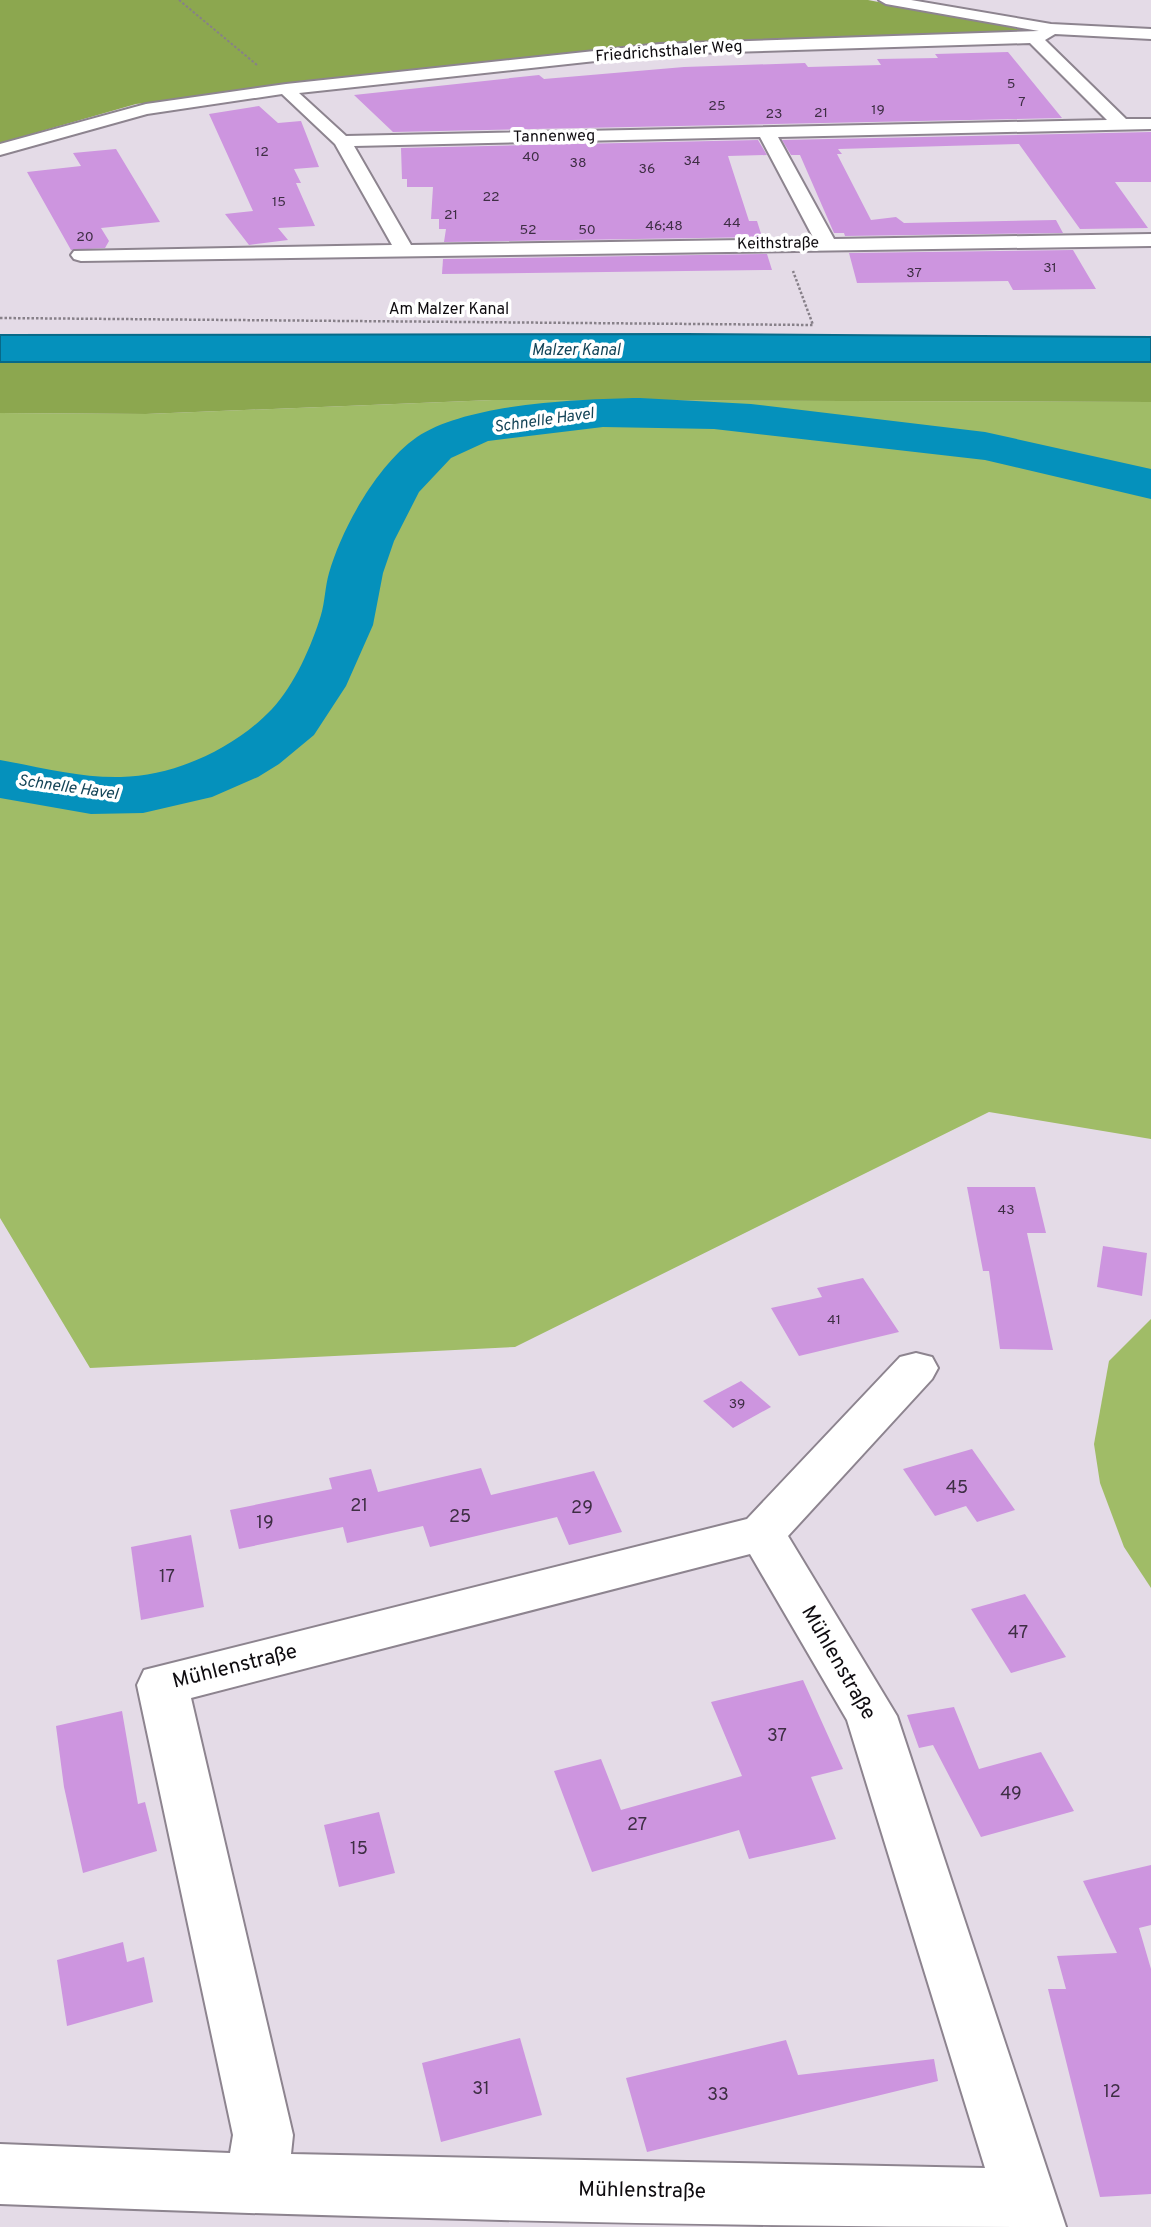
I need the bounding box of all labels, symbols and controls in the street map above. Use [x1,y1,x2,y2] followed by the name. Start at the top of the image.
[595,37,743,67] street label: Friedrichsthaler Weg
[1007,76,1015,93] house number: 5
[1018,94,1026,111] house number: 7
[708,98,726,115] house number: 25
[871,102,885,119] house number: 19
[814,105,828,122] house number: 21
[766,106,783,123] house number: 23
[513,126,595,148] street label: Tannenweg
[255,144,269,161] house number: 12
[522,149,540,166] house number: 40
[683,153,701,170] house number: 34
[570,155,586,172] house number: 38
[639,161,655,178] house number: 36
[482,189,500,206] house number: 22
[272,194,286,211] house number: 15
[444,207,458,224] house number: 21
[723,215,741,232] house number: 44
[645,218,683,235] house number: 46;48
[519,222,537,239] house number: 52
[578,222,596,239] house number: 50
[76,229,94,246] house number: 20
[737,233,819,255] street label: Keithstraße
[1043,260,1057,277] house number: 31
[906,265,922,282] house number: 37
[389,300,509,320] street label: Am Malzer Kanal
[532,341,621,361] water label: Malzer Kanal
[493,404,596,438] water label: Schnelle Havel
[17,771,120,805] water label: Schnelle Havel
[997,1202,1015,1219] house number: 43
[827,1312,841,1329] house number: 41
[729,1396,745,1413] house number: 39
[946,1477,968,1500] house number: 45
[350,1495,368,1518] house number: 21
[571,1497,593,1520] house number: 29
[449,1506,471,1529] house number: 25
[256,1512,274,1535] house number: 19
[159,1566,175,1589] house number: 17
[794,1601,882,1725] street label: Mühlenstraße
[1008,1622,1028,1645] house number: 47
[170,1638,300,1696] street label: Mühlenstraße
[767,1725,787,1748] house number: 37
[1000,1783,1022,1806] house number: 49
[627,1814,647,1837] house number: 27
[350,1838,368,1861] house number: 15
[472,2078,490,2101] house number: 31
[1103,2081,1121,2104] house number: 12
[707,2084,729,2107] house number: 33
[578,2176,706,2206] street label: Mühlenstraße

